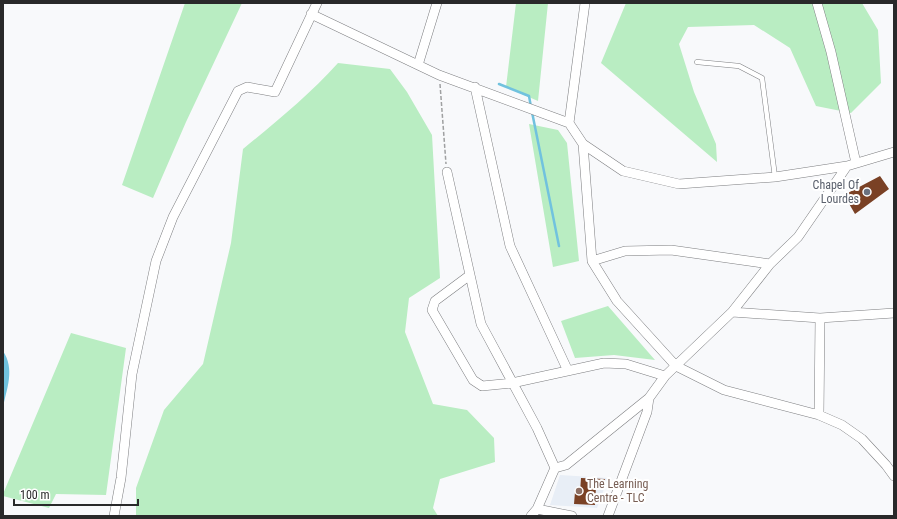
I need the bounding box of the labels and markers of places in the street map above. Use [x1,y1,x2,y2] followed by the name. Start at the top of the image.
[813,178,859,206] place label: Chapel Of Lourdes
[862,187,872,197] marker: Chapel Of Lourdes
[587,477,649,505] place label: The Learning Centre - TLC
[574,486,584,496] marker: The Learning Centre - TLC

